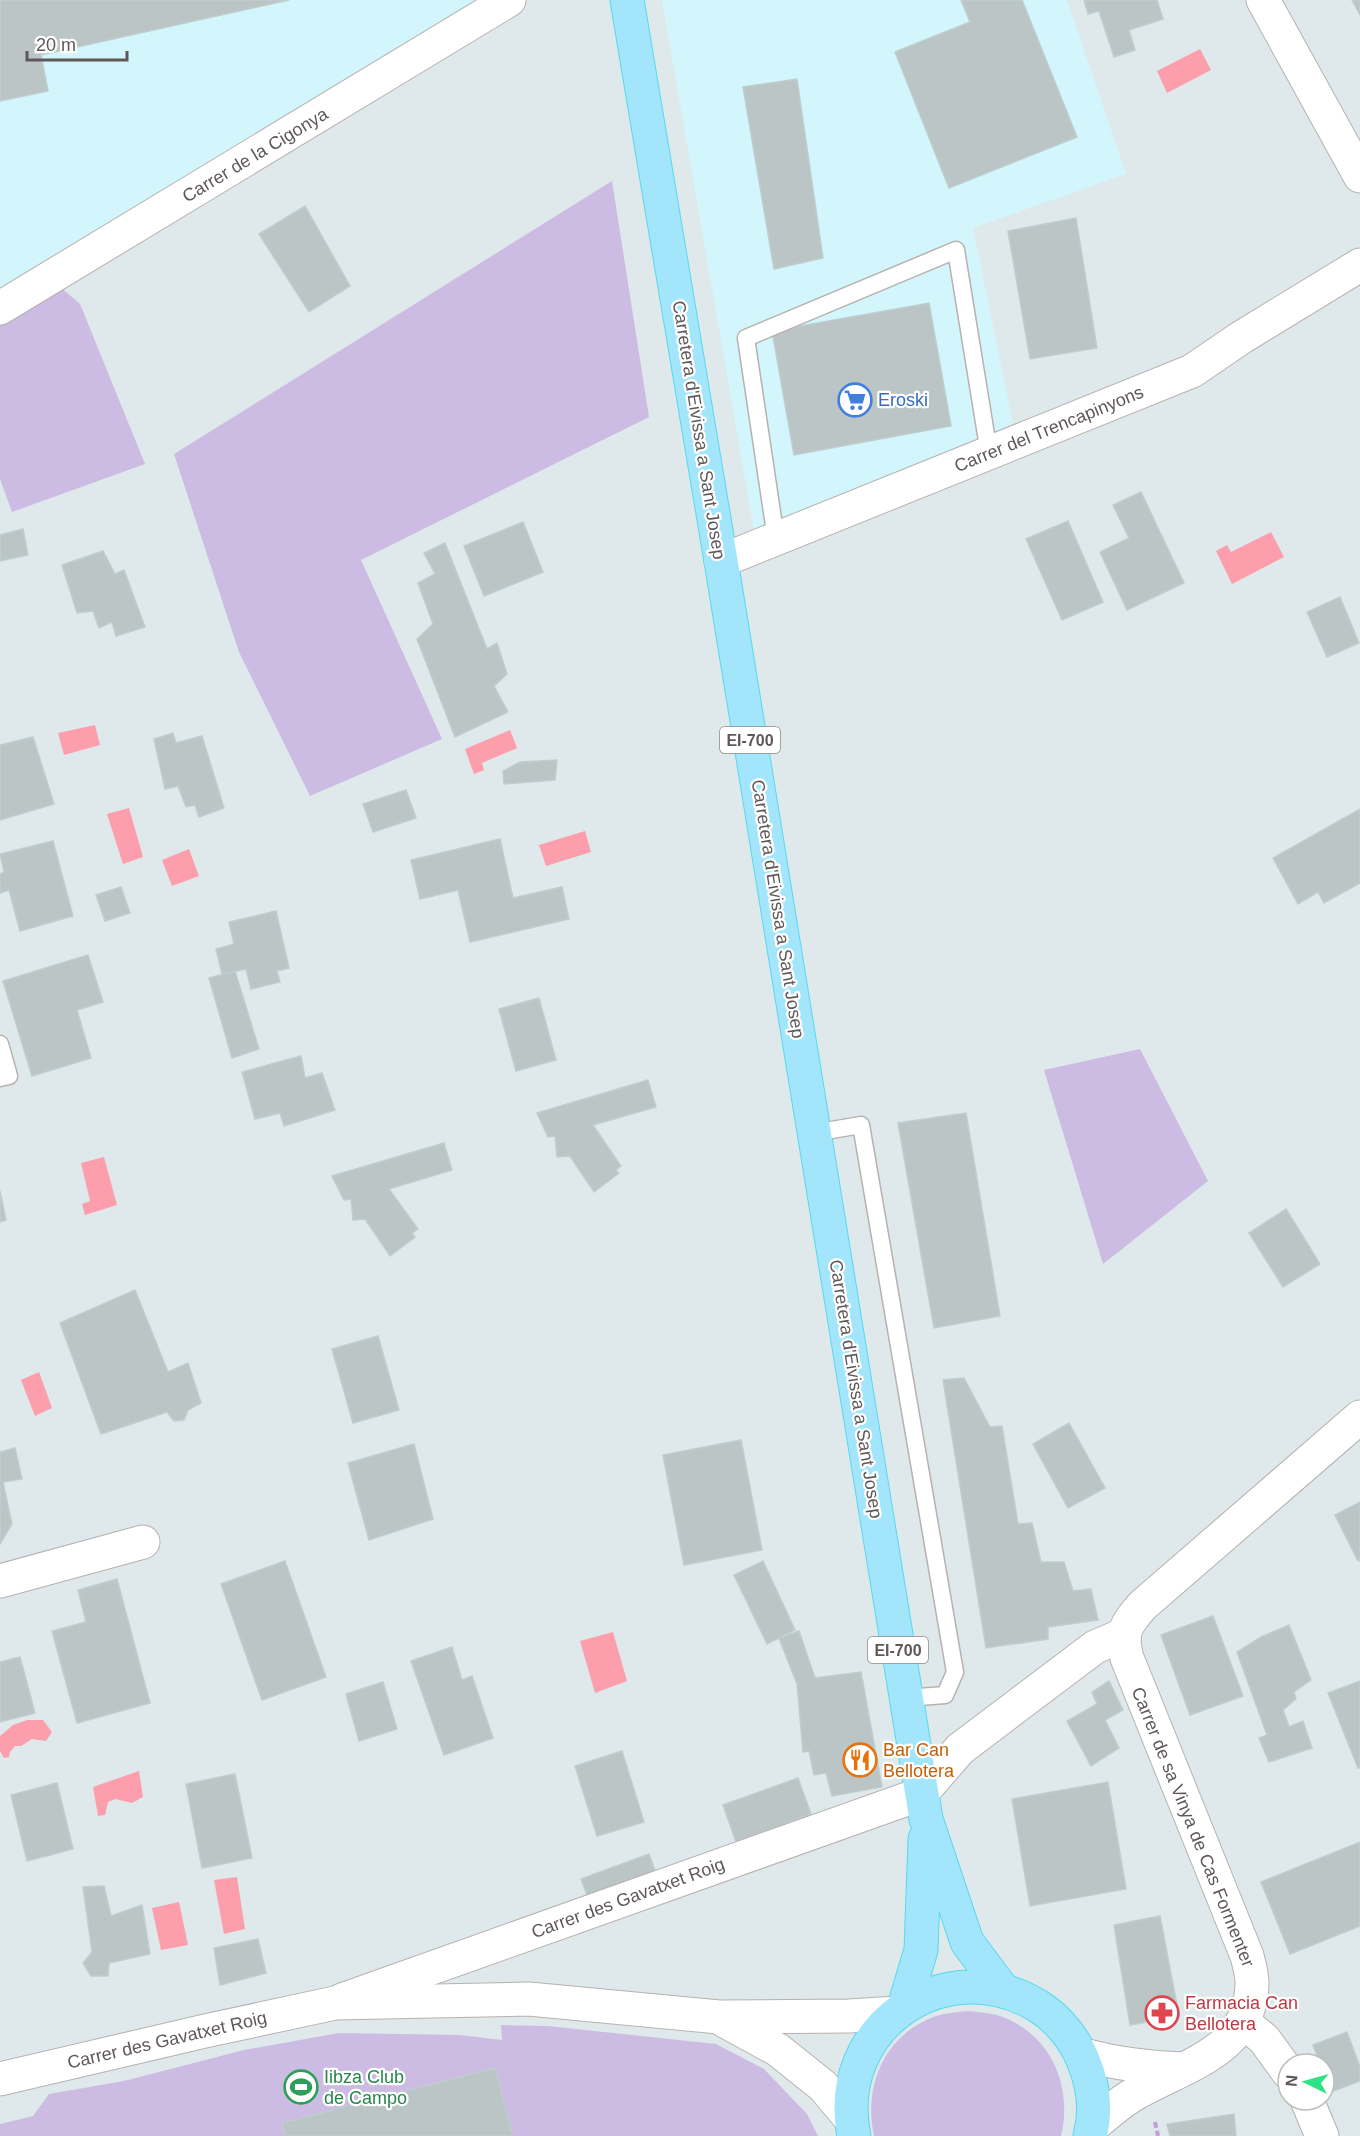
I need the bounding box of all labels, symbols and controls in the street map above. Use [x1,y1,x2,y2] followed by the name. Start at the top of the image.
[27,24,128,62] scale bar
[36,35,76,55] text: 20 m
[179,103,332,206] street label: Carrer de la Cigonya
[669,299,729,561] street label: Carretera d'Eivissa a Sant Josep
[837,382,873,418] supermarket icon: Eroski
[952,382,1146,476] street label: Carrer del Trencapinyons
[878,390,928,410] place label: Eroski
[720,727,780,753] road number: EI-700
[748,778,808,1040] street label: Carretera d'Eivissa a Sant Josep
[826,1258,886,1520] street label: Carretera d'Eivissa a Sant Josep
[868,1637,928,1663] road number: EI-700
[1128,1684,1258,1970] street label: Carrer de sa Vinya de Cas Formenter
[883,1740,955,1781] place label: Bar Can Bellotera
[842,1742,878,1778] restaurant icon: Bar Can Bellotera
[529,1854,727,1942] street label: Carrer des Gavatxet Roig
[1185,1993,1298,2034] place label: Farmacia Can Bellotera
[1144,1995,1180,2031] pharmacy icon: Farmacia Can Bellotera
[65,2007,269,2073] street label: Carrer des Gavatxet Roig
[1276,2052,1336,2112] north arrow
[324,2067,407,2108] place label: Iibza Club de Campo
[283,2069,319,2105] sports icon: Iibza Club de Campo
[1283,2074,1301,2087] text: N

